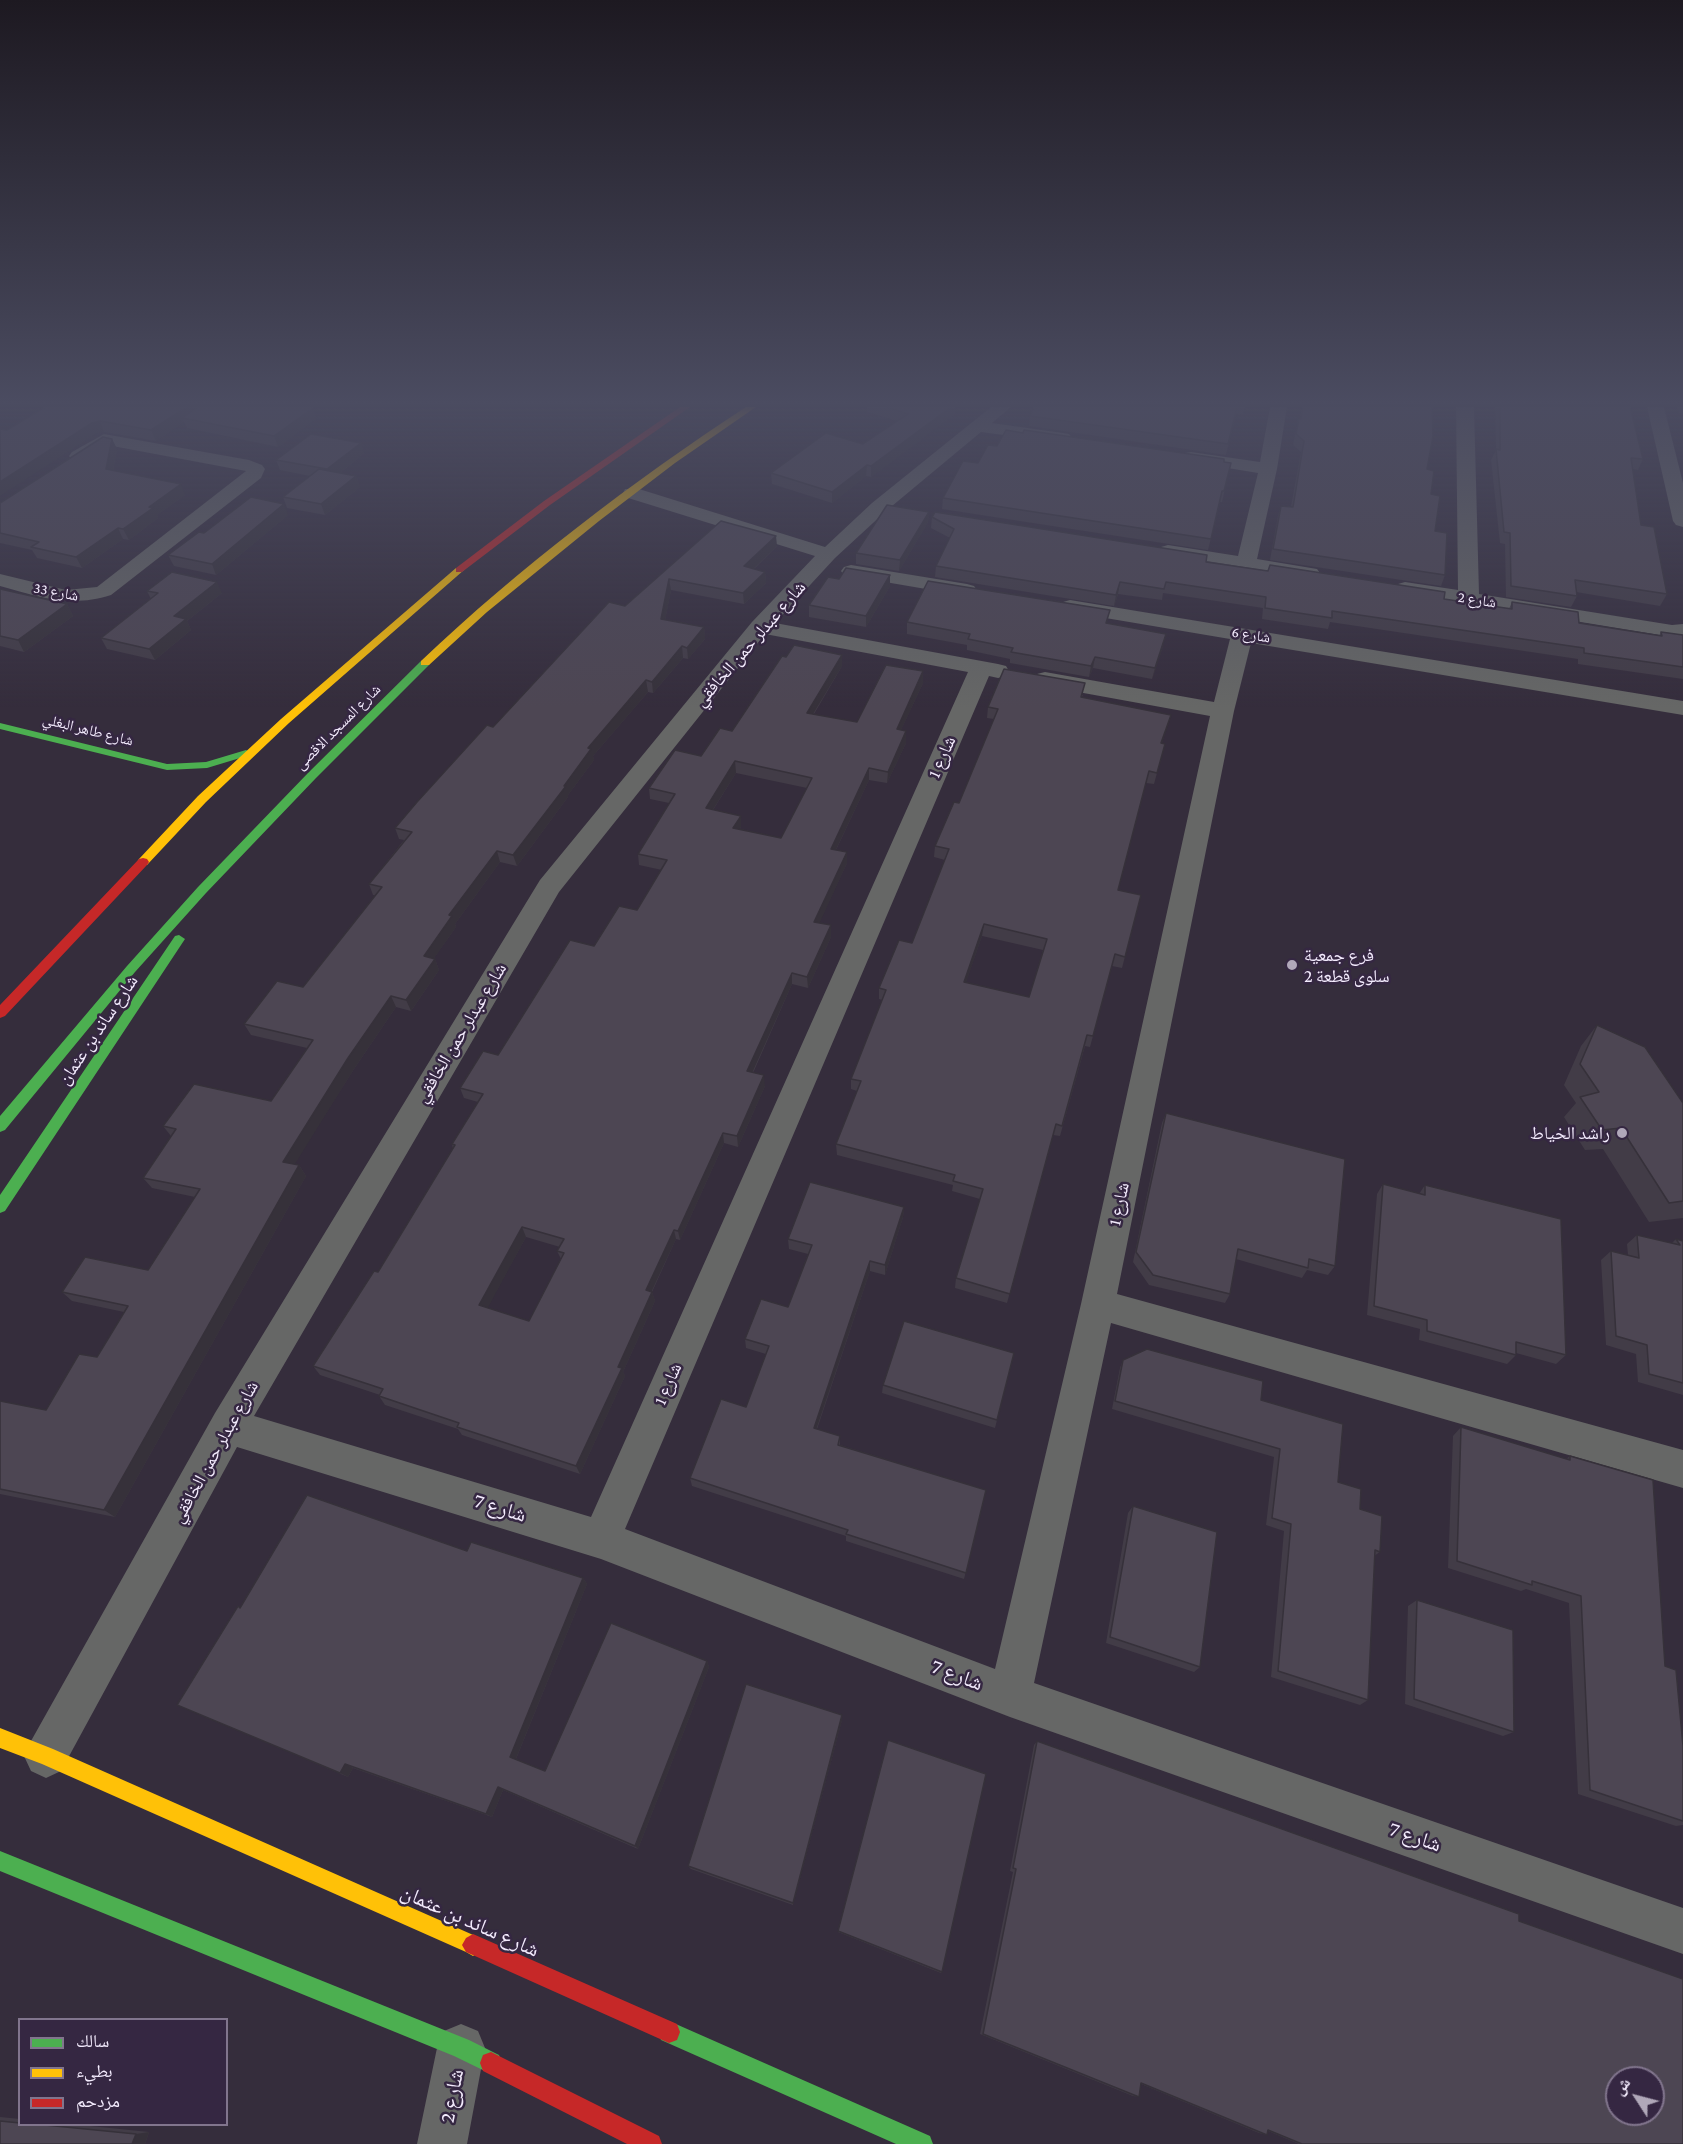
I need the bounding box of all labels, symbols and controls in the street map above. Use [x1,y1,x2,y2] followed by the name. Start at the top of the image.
[690,577,810,711] street label: شارع عبدلر حمن الخافقي
[32,579,80,605] street label: شارع 33
[1457,588,1497,612] street label: شارع 2
[1230,623,1272,647] street label: شارع 6
[291,680,385,774] street label: شارع المسجد الاقصى
[41,710,135,750] street label: شارع طاهر البغلي
[923,733,961,781] street label: شارع 1
[1304,944,1390,986] place label: فرع جمعية سلوى قطعة 2
[1285,958,1299,972] marker: فرع جمعية سلوى قطعة 2
[411,959,511,1107] street label: شارع عبدلر حمن الخافقي
[53,971,143,1089] street label: شارع ساند بن عثمان
[1530,1122,1610,1144] place label: راشد الخياط
[1615,1126,1629,1140] marker: راشد الخياط
[1104,1180,1134,1228] street label: شارع 1
[649,1360,687,1408] street label: شارع 1
[167,1377,263,1527] street label: شارع عبدلر حمن الخافقي
[471,1488,529,1528] street label: شارع 7
[927,1654,987,1696] street label: شارع 7
[1386,1816,1444,1858] street label: شارع 7
[397,1879,543,1963] street label: شارع ساند بن عثمان
[18,2018,228,2126] legend
[76,2031,109,2051] text: سالك
[76,2061,113,2081] text: بطيء
[1605,2066,1665,2126] north arrow
[434,2067,470,2125] street label: شارع 2
[1610,2074,1634,2098] text: ش
[76,2091,120,2111] text: مزدحم

